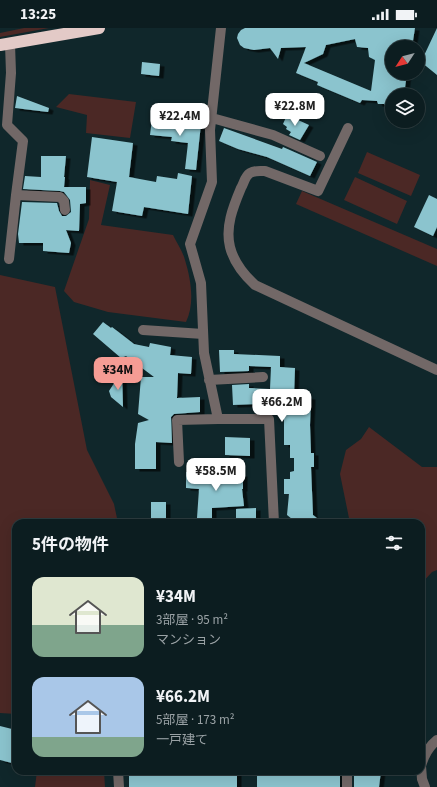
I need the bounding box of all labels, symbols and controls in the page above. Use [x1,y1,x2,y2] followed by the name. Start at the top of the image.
[20,4,56,25] text: 13:25
[385,40,425,80] north arrow
[385,40,425,128] map controls
[385,88,425,128] button: layers
[262,93,328,127] pin: ¥22.8M
[274,97,316,115] text: ¥22.8M
[147,103,213,137] pin: ¥22.4M
[159,107,201,125] text: ¥22.4M
[94,357,142,391] pin: ¥34M
[103,361,133,379] text: ¥34M
[249,389,315,423] pin: ¥66.2M
[261,393,303,411] text: ¥66.2M
[183,458,249,492] pin: ¥58.5M
[195,462,237,480] text: ¥58.5M
[383,532,405,554] icon: filters
[32,533,109,557] text: 5件の物件
[156,585,196,609] text: ¥34M
[64,593,112,641] icon: home
[156,611,228,629] text: 3部屋 · 95 m²
[156,631,221,649] text: マンション
[156,685,210,709] text: ¥66.2M
[64,693,112,741] icon: home
[156,711,234,729] text: 5部屋 · 173 m²
[156,731,208,749] text: 一戸建て

